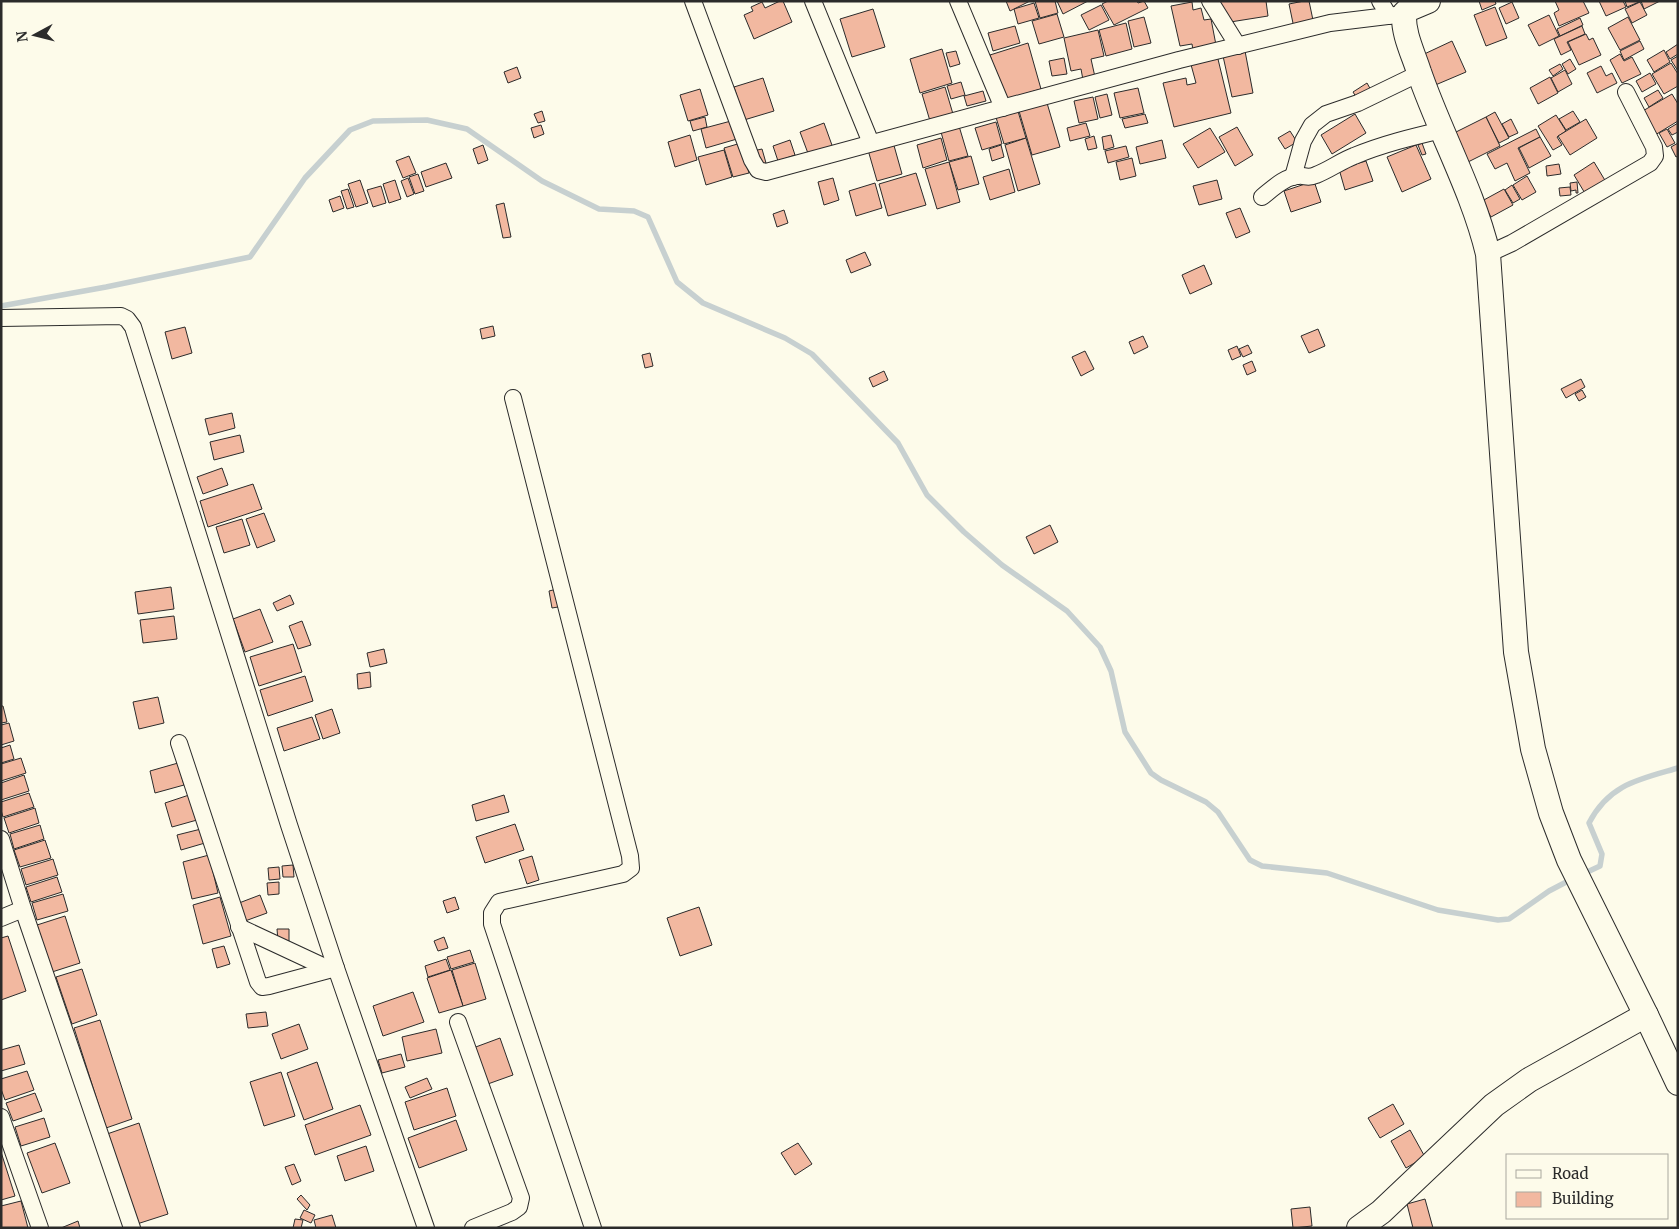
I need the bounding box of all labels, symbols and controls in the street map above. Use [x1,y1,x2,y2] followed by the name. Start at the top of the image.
[10,10,60,60] north arrow
[12,30,32,43] text: N
[1506,1154,1669,1219] legend
[1552,1164,1588,1183] text: Road
[1552,1189,1614,1208] text: Building

